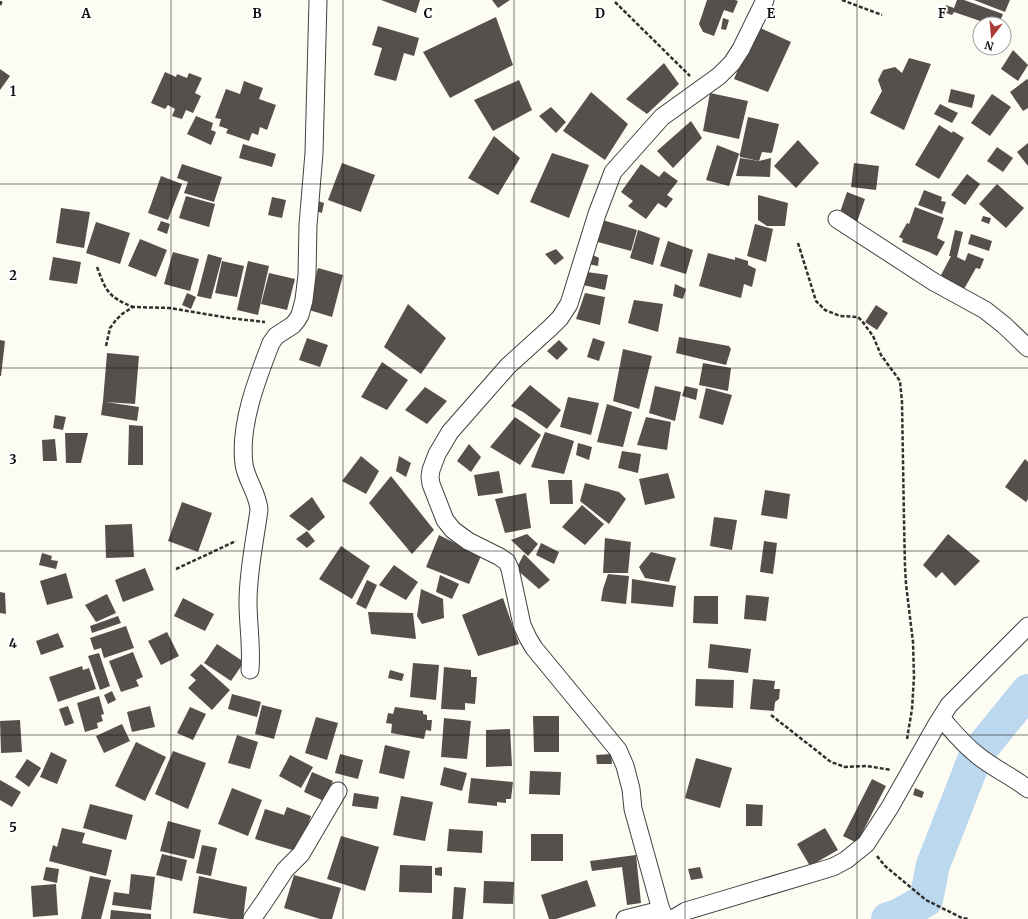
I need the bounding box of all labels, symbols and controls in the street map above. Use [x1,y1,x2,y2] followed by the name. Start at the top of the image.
[80,5,91,22] text: A
[252,5,262,22] text: B
[424,5,433,22] text: C
[595,5,605,22] text: D
[767,5,776,22] text: E
[938,5,946,22] text: F
[972,16,1012,56] north arrow
[983,38,995,54] text: N
[10,83,16,100] text: 1
[9,267,17,284] text: 2
[9,451,17,468] text: 3
[9,635,18,652] text: 4
[9,819,17,836] text: 5

